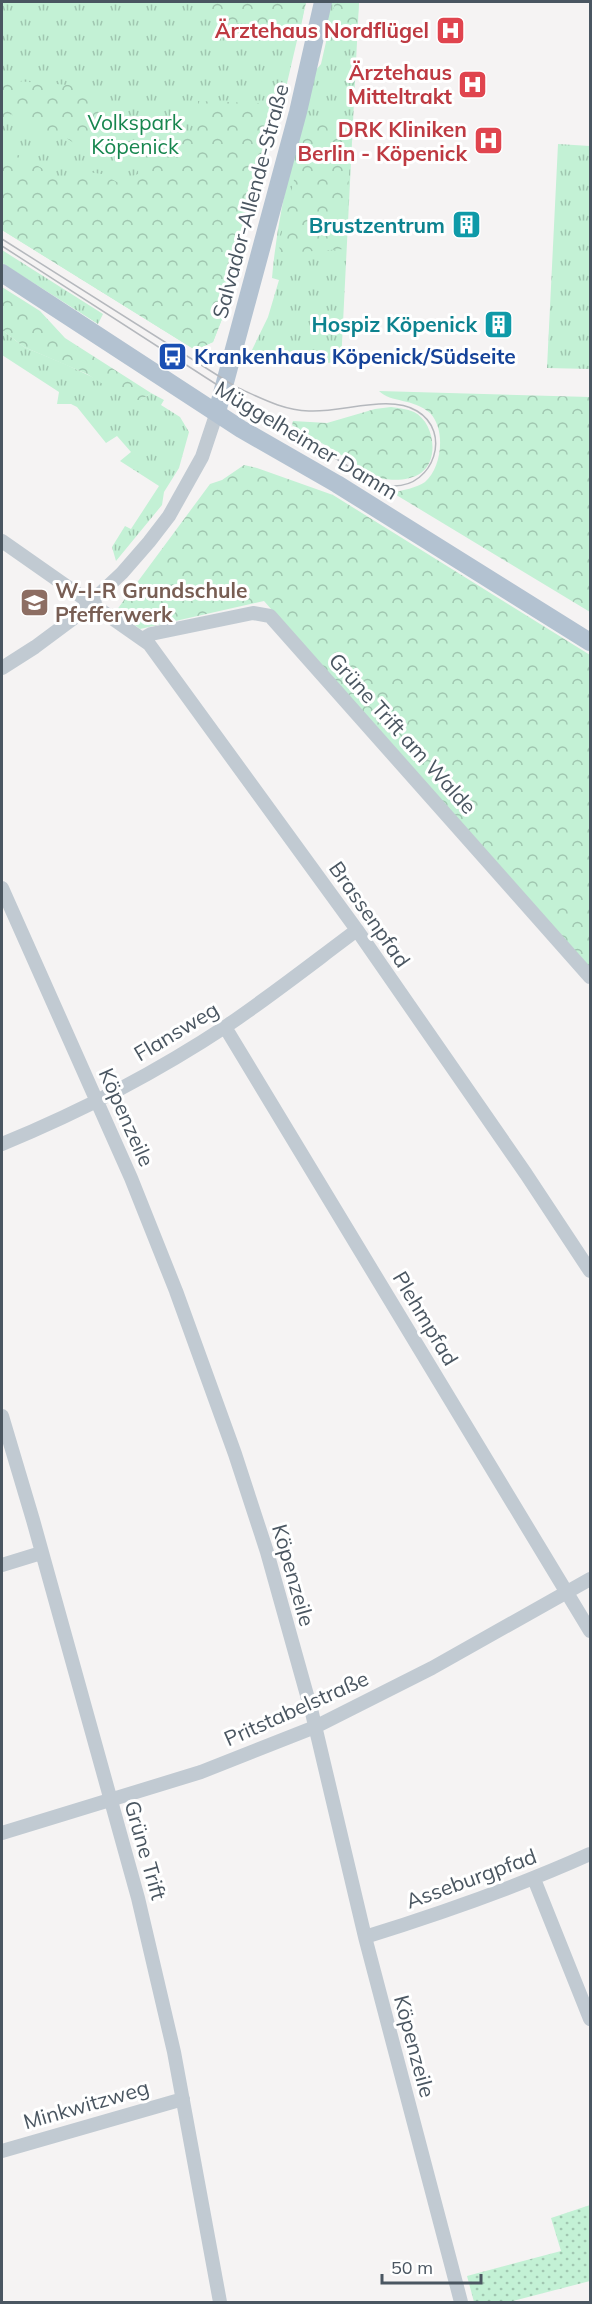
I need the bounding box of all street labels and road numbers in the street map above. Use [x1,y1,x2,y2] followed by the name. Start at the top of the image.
[206,81,294,321] street label: Salvador-Allende-Straße
[211,375,403,505] street label: Müggelheimer Damm
[324,647,482,819] street label: Grüne Trift am Walde
[324,856,416,972] street label: Brassenpfad
[129,996,223,1066] street label: Flansweg
[94,1064,160,1170] street label: Köpenzeile
[388,1266,464,1370] street label: Plehmpfad
[267,1521,321,1629] street label: Köpenzeile
[220,1665,372,1751] street label: Pritstabelstraße
[119,1797,173,1903] street label: Grüne Trift
[402,1842,540,1914] street label: Asseburgpfad
[389,1992,441,2100] street label: Köpenzeile
[20,2074,152,2134] street label: Minkwitzweg

